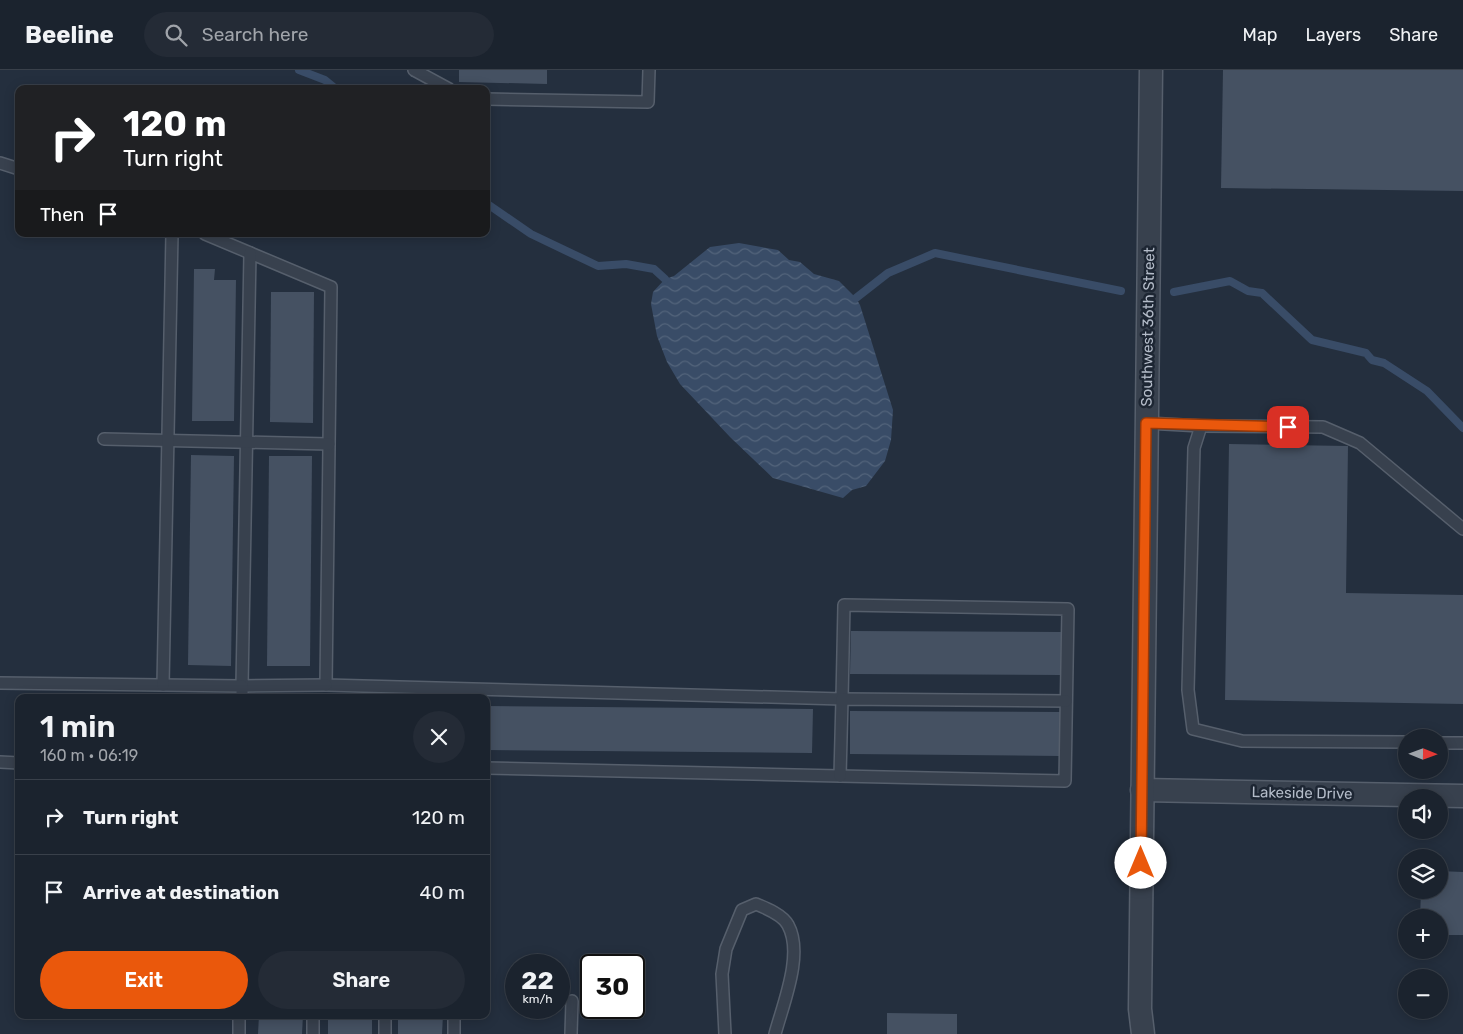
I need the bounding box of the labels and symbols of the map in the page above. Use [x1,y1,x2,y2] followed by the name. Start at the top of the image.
[1138,247,1158,407] street label: Southwest 36th Street
[1267,406,1309,448] pin
[1398,729,1448,779] north arrow
[1251,783,1353,803] street label: Lakeside Drive
[1114,836,1166,888] position arrow
[580,954,645,1019] speed limit sign: 30

